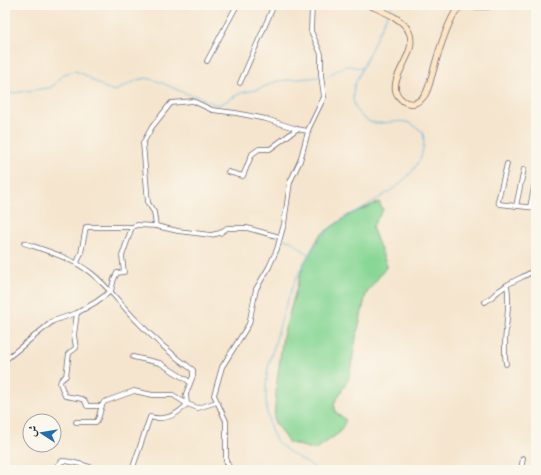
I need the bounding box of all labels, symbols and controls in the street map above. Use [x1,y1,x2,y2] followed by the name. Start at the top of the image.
[22,413,62,453] north arrow
[25,424,41,438] text: ش

